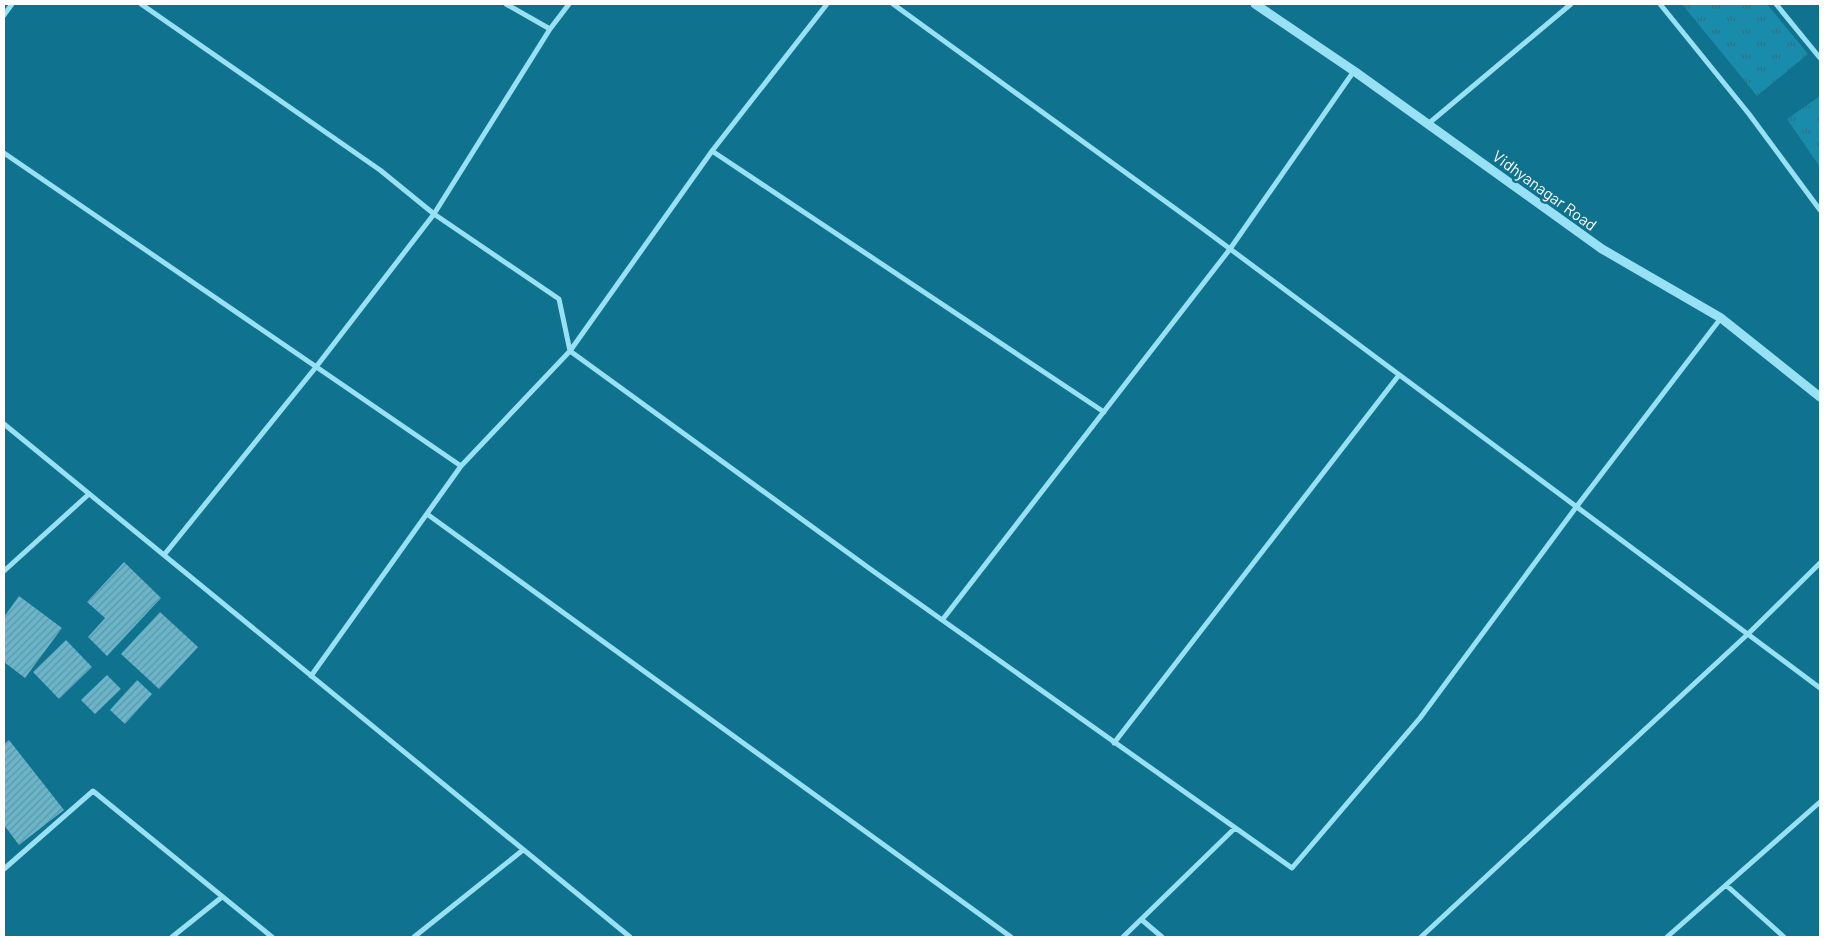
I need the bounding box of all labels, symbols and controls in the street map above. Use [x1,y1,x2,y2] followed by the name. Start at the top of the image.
[1489,146,1601,234] street label: Vidhyanagar Road

